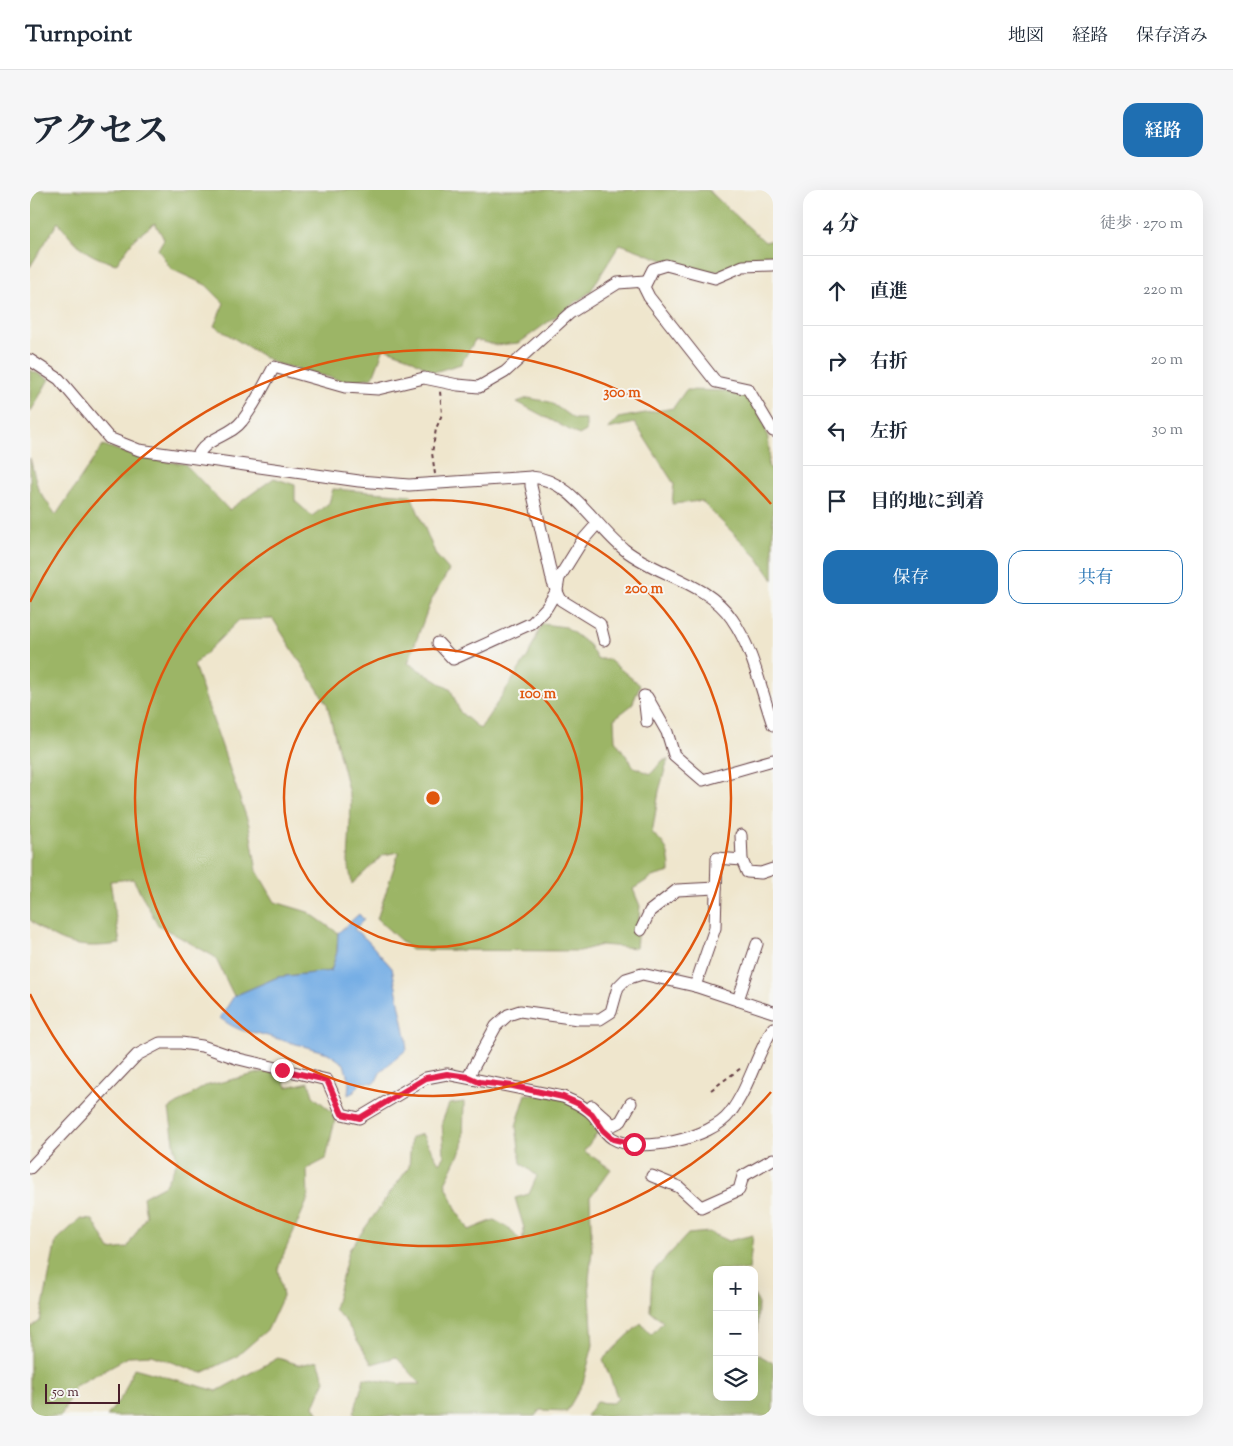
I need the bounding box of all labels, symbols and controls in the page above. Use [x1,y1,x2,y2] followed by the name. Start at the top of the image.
[25,18,132,52] text: Turnpoint
[1008,24,1044,50] text: 地図
[1072,24,1108,50] text: 経路
[1136,24,1208,50] text: 保存済み
[1123,103,1203,157] button: 経路
[30,108,169,159] text: アクセス
[823,210,859,240] text: 4 分
[1100,213,1183,236] text: 徒歩 · 270 m
[823,277,851,305] icon: ahead
[870,279,908,306] text: 直進
[1143,279,1183,302] text: 220 m
[823,347,851,375] icon: right
[870,349,908,376] text: 右折
[1150,349,1183,372] text: 20 m
[603,383,641,404] text: 300 m
[823,417,851,445] icon: left
[870,419,908,446] text: 左折
[1152,419,1183,442] text: 30 m
[823,487,851,515] icon: arrive
[870,489,984,516] text: 目的地に到着
[823,550,998,604] button: 保存
[1008,550,1183,604] button: 共有
[625,579,664,600] text: 200 m
[520,684,557,705] text: 100 m
[424,789,442,807] centre of rings
[271,1059,294,1082] route end
[623,1133,646,1156] route start
[713,1266,758,1401] map controls
[713,1266,758,1311] button: +
[713,1311,758,1356] button: −
[713,1356,758,1401] button: layers
[45,1381,120,1404] scale bar
[52,1383,79,1403] text: 50 m

